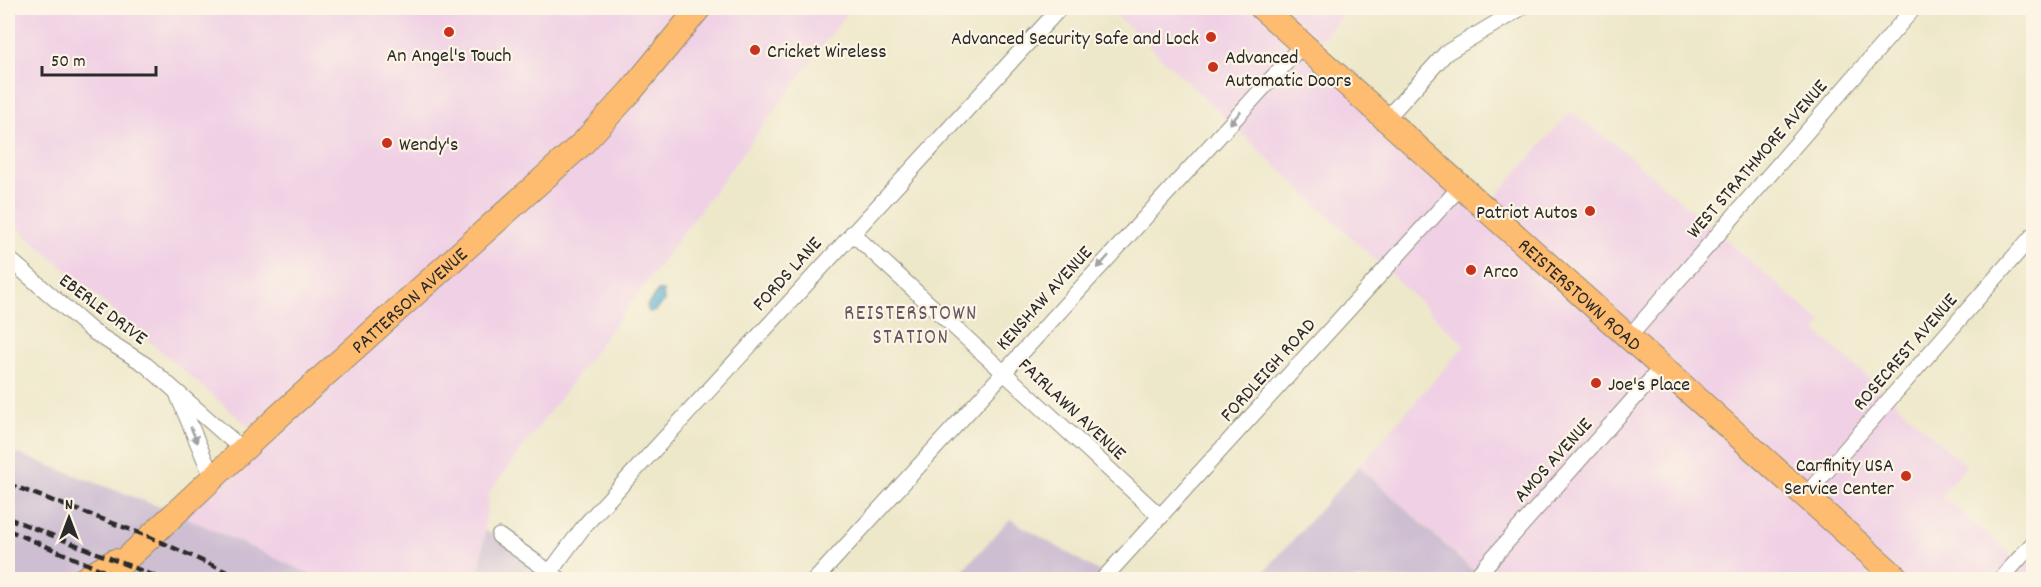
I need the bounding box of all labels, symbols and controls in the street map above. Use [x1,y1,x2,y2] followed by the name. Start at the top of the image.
[442,25,456,39] marker: An Angel's Touch
[951,26,1199,54] place label: Advanced Security Safe and Lock
[1204,30,1218,44] marker: Advanced Security Safe and Lock
[42,39,156,77] scale bar
[767,39,887,67] place label: Cricket Wireless
[386,43,512,71] place label: An Angel's Touch
[748,43,762,57] marker: Cricket Wireless
[1225,45,1352,96] place label: Advanced Automatic Doors
[51,50,86,75] text: 50 m
[1206,60,1220,74] marker: Advanced Automatic Doors
[1681,74,1835,246] street label: WEST STRATHMORE AVENUE
[1229,110,1242,125] one-way arrow
[399,132,458,160] place label: Wendy's
[380,136,394,150] marker: Wendy's
[1476,200,1578,228] place label: Patriot Autos
[1583,204,1597,218] marker: Patriot Autos
[747,231,829,319] street label: FORDS LANE
[1511,233,1646,359] street label: REISTERSTOWN ROAD
[991,240,1100,358] street label: KENSHAW AVENUE
[346,242,475,362] street label: PATTERSON AVENUE
[1097,254,1110,269] one-way arrow
[1483,259,1518,287] place label: Arco
[1464,263,1478,277] marker: Arco
[52,268,152,353] street label: EBERLE DRIVE
[1847,288,1965,418] street label: ROSECREST AVENUE
[844,300,978,354] district label: REISTERSTOWN STATION
[1215,313,1324,429] street label: FORDLEIGH ROAD
[1011,353,1131,468] street label: FAIRLAWN AVENUE
[1608,372,1690,400] place label: Joe's Place
[1589,376,1603,390] marker: Joe's Place
[1508,412,1600,510] street label: AMOS AVENUE
[190,426,199,443] one-way arrow
[1784,453,1895,504] place label: Carfinity USA Service Center
[1899,469,1913,483] marker: Carfinity USA Service Center
[39,488,99,548] north arrow
[65,494,73,517] text: N

